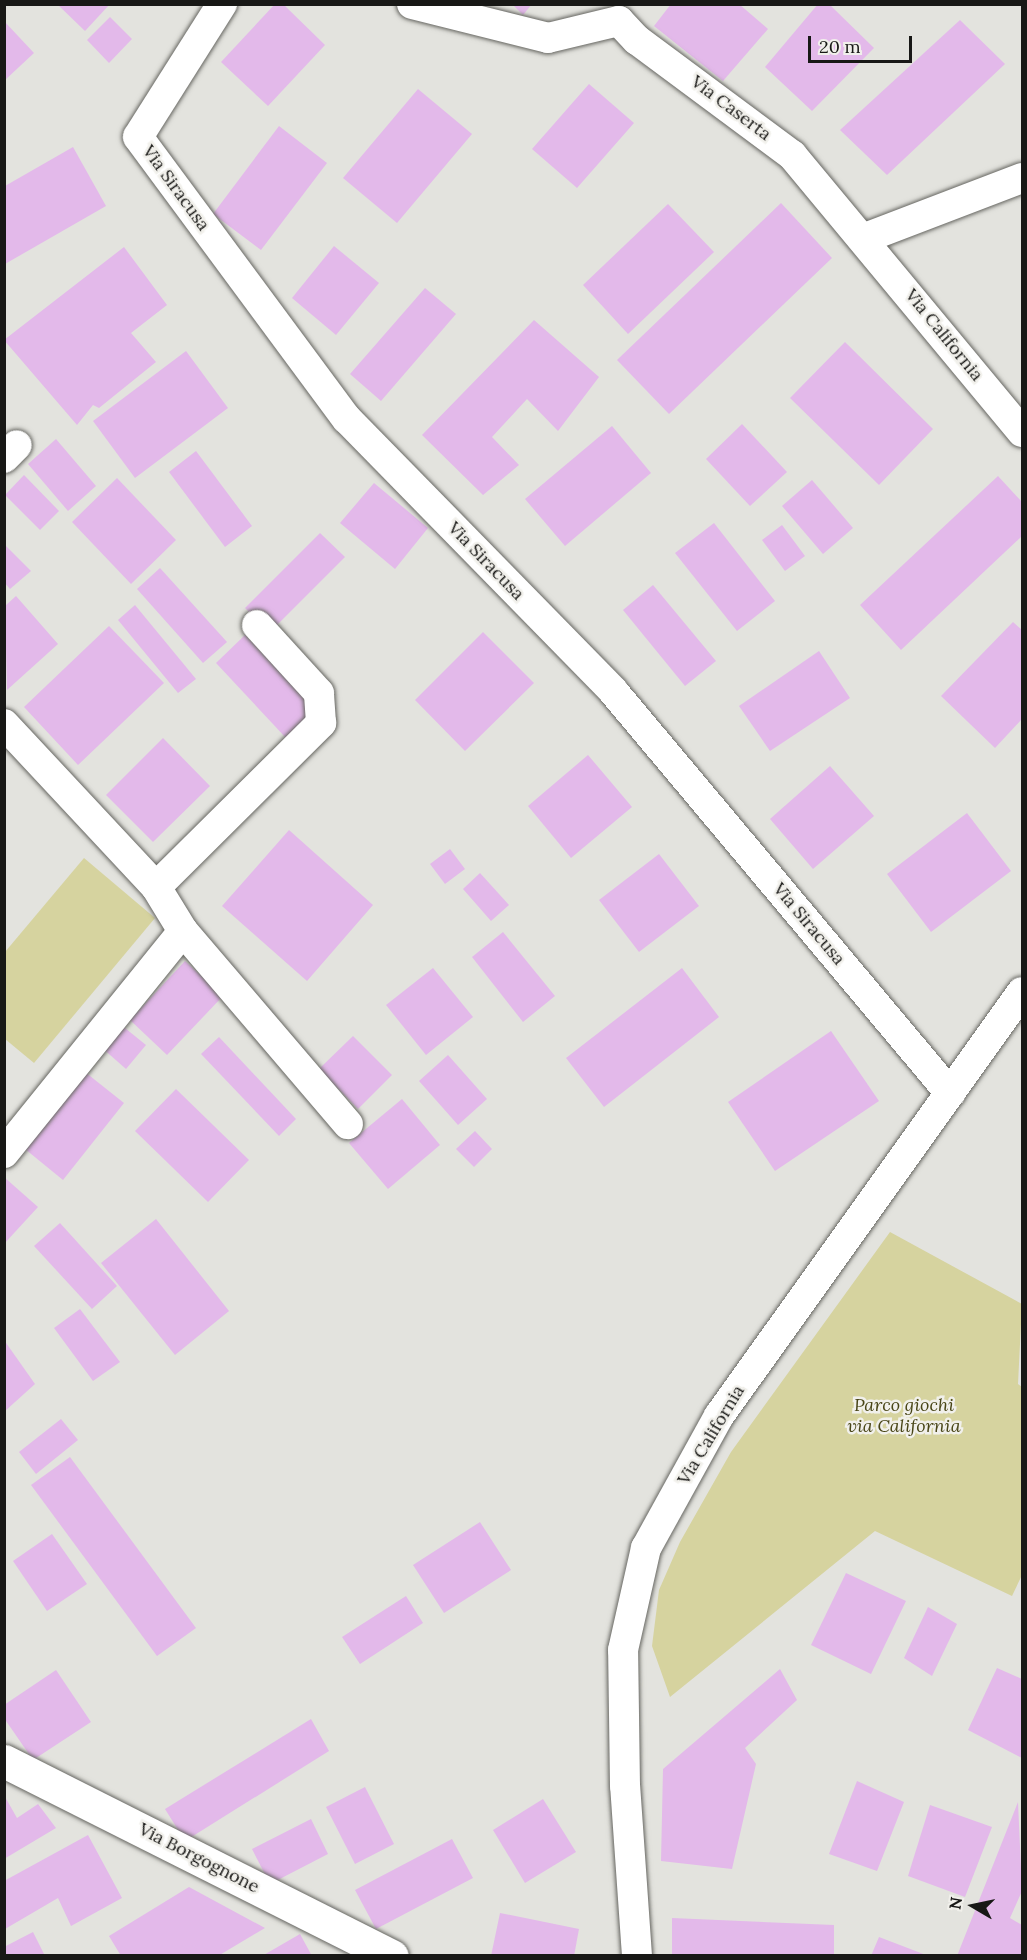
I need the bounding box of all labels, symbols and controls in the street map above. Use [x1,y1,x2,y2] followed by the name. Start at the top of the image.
[811,24,914,62] scale bar
[819,35,861,58] text: 20 m
[687,71,775,145] street label: Via Caserta
[138,141,214,235] street label: Via Siracusa
[900,285,988,385] street label: Via California
[443,517,529,605] street label: Via Siracusa
[768,879,850,969] street label: Via Siracusa
[673,1381,749,1489] street label: Via California
[847,1395,961,1438] park label: Parco giochi via California
[135,1818,263,1898] street label: Via Borgognone
[943,1876,1003,1936] north arrow
[944,1896,966,1911] text: N

